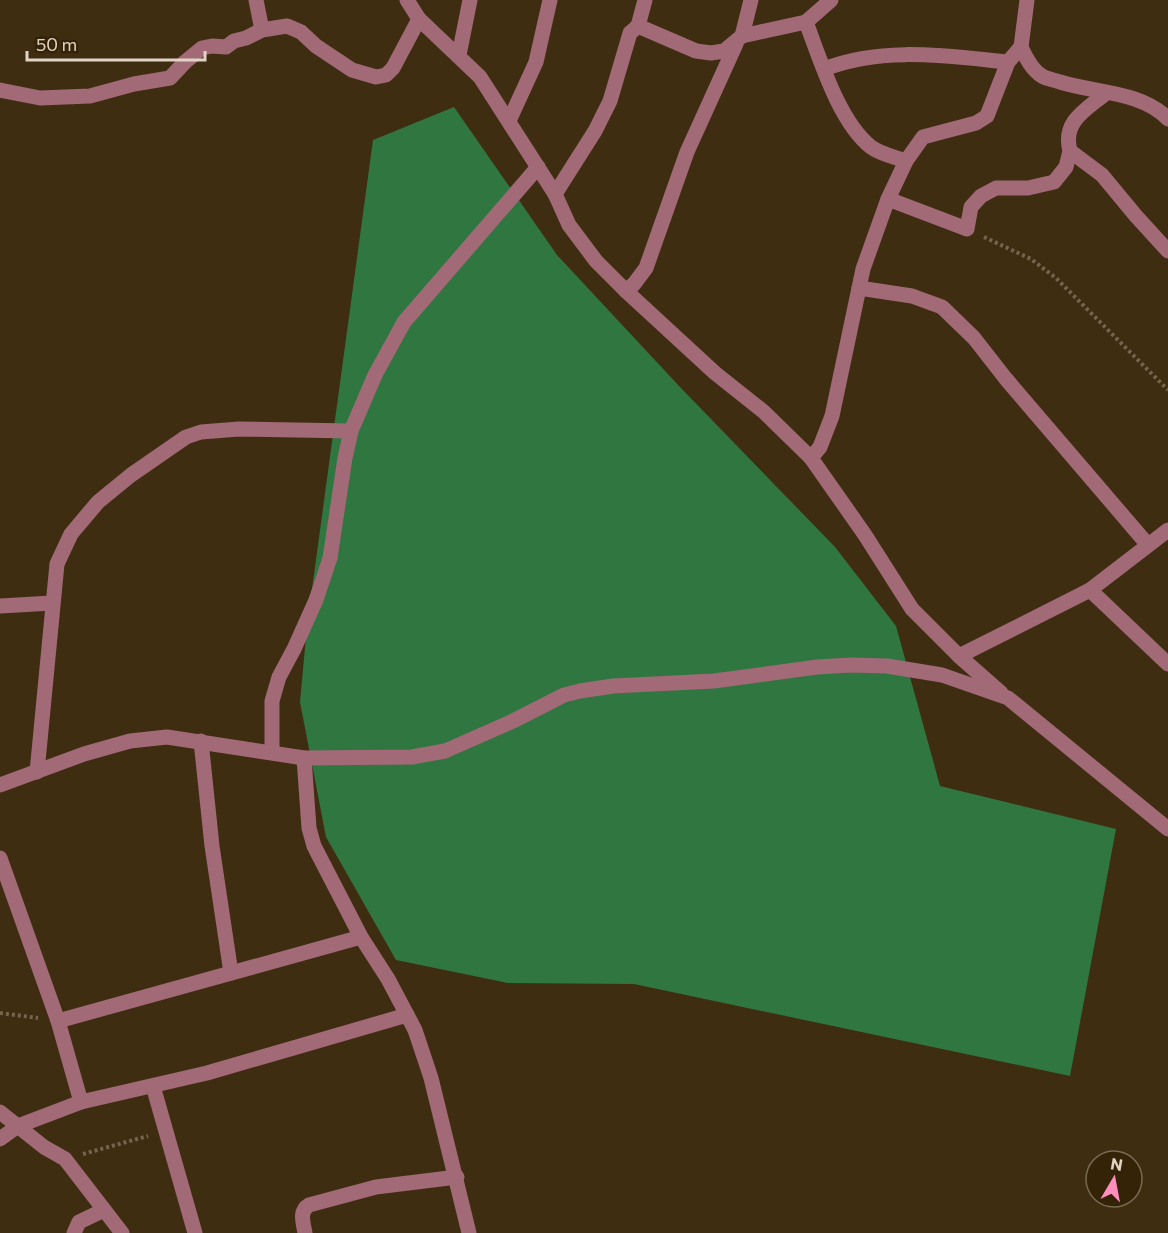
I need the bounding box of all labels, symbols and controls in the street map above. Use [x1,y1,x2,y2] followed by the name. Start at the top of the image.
[27,24,206,62] scale bar
[36,33,77,55] text: 50 m
[1084,1149,1144,1209] north arrow
[1109,1153,1124,1174] text: N

